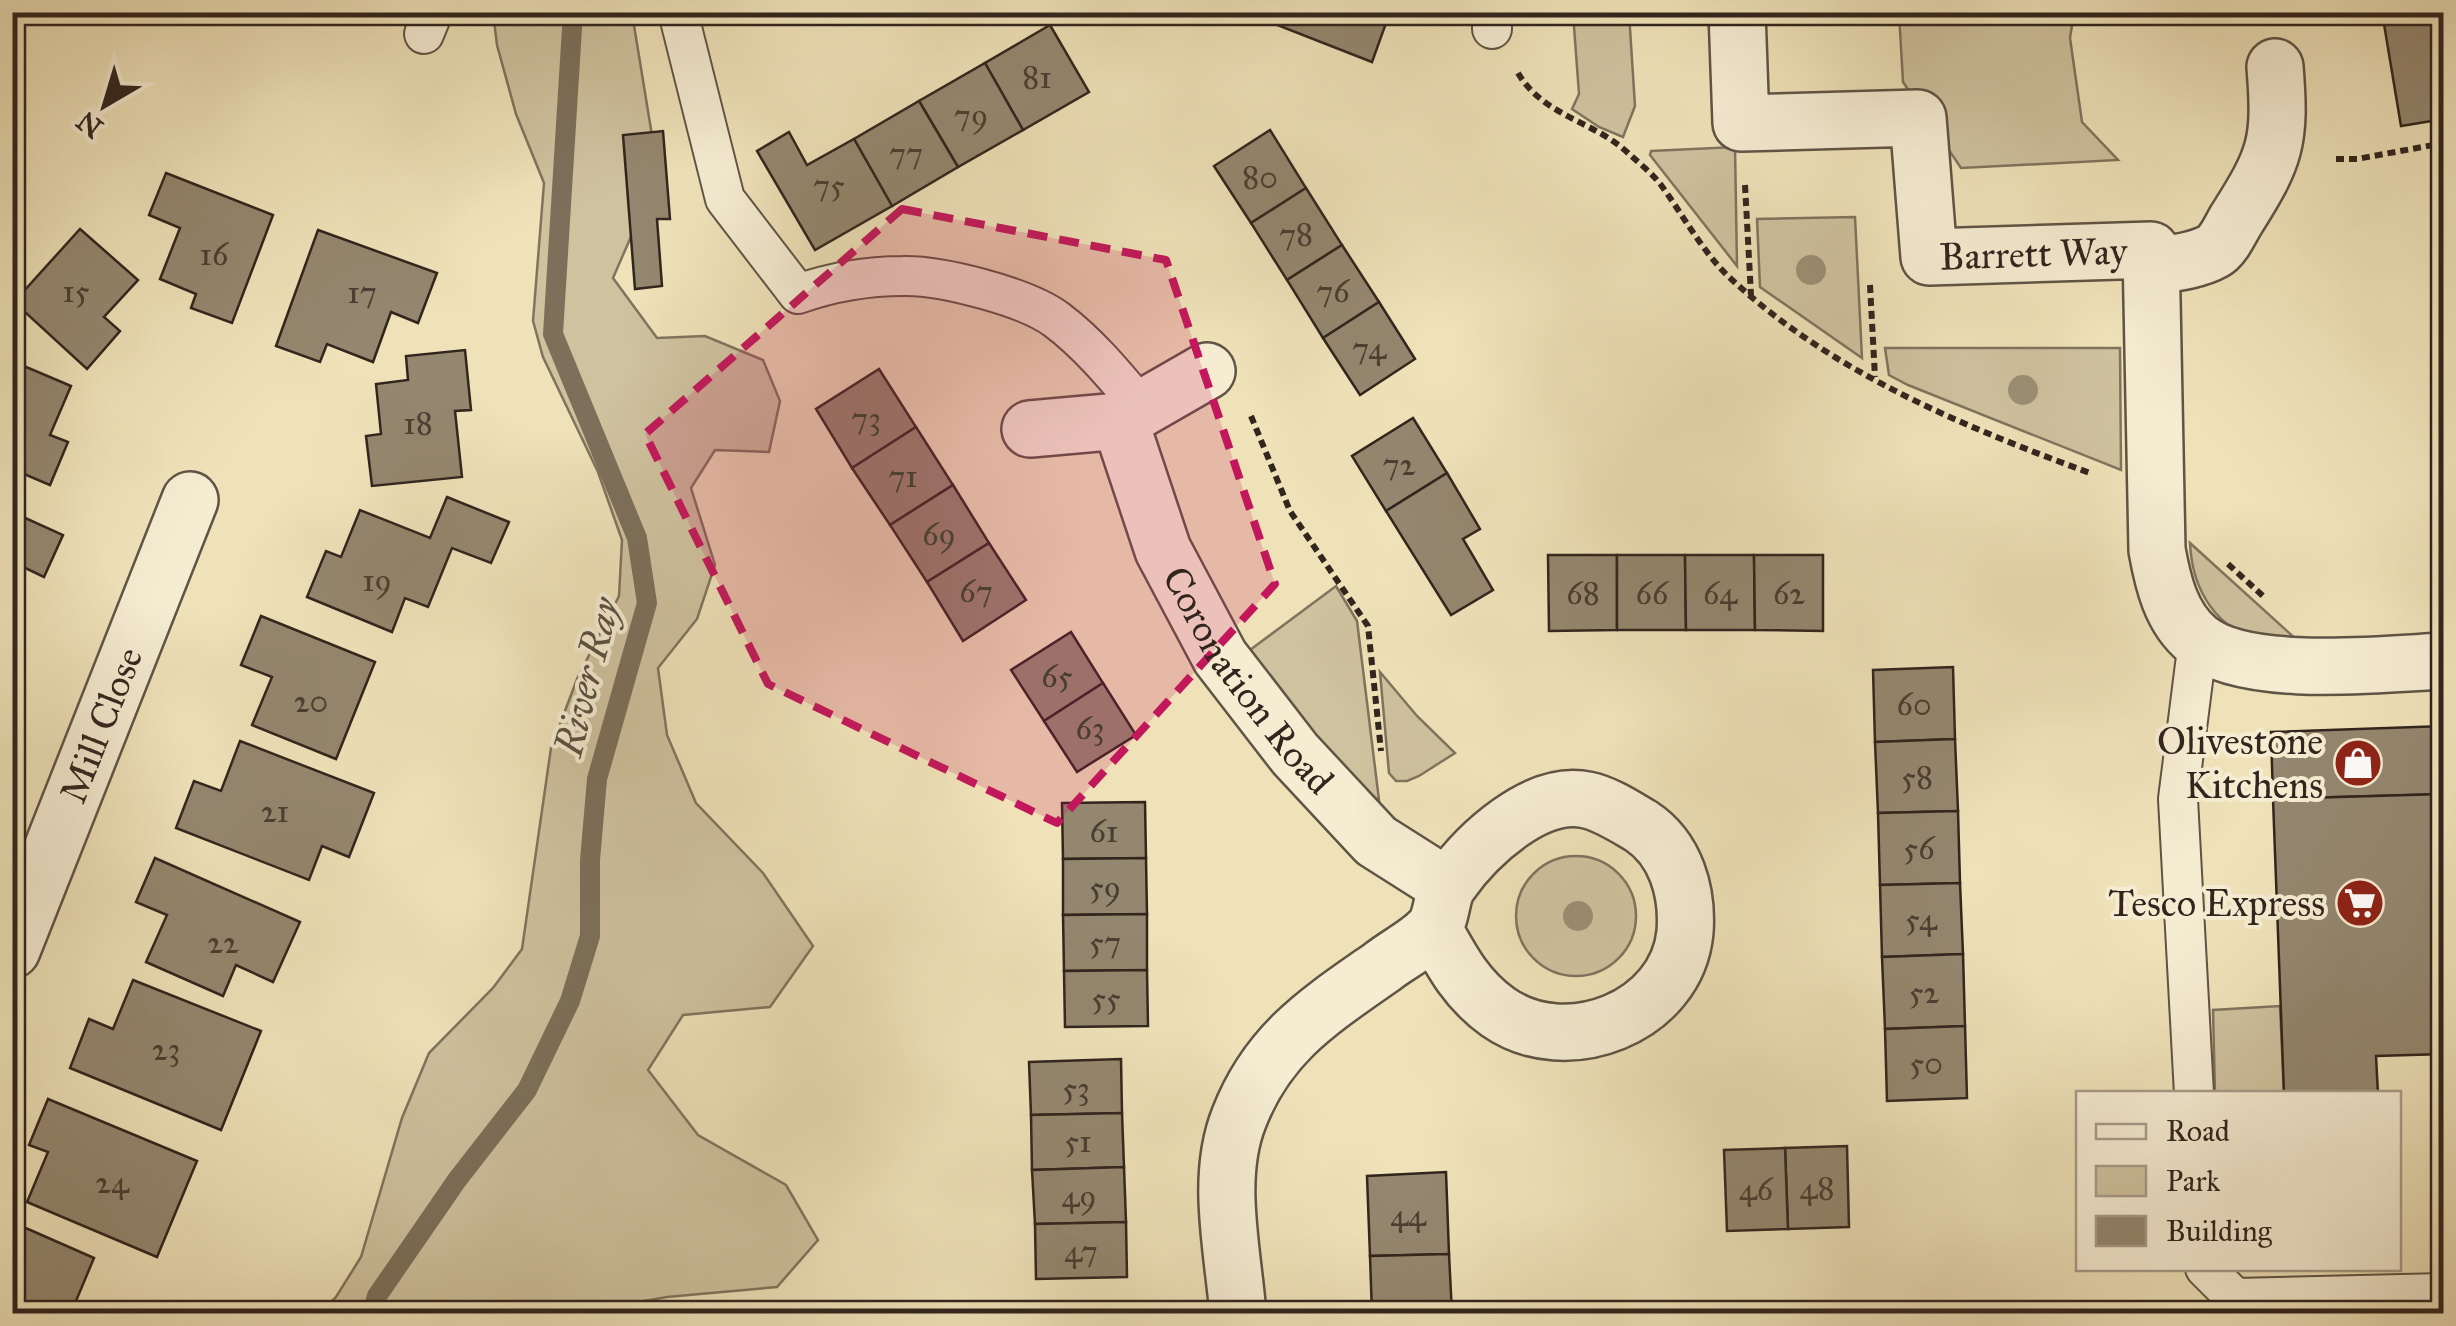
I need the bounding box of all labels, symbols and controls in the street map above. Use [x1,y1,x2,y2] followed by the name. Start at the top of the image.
[55,55,155,155] north arrow
[1022,58,1052,97] house number: 81
[954,96,988,135] house number: 79
[70,103,110,145] text: N
[889,134,923,173] house number: 77
[1242,158,1278,197] house number: 80
[813,166,845,205] house number: 75
[1279,215,1313,254] house number: 78
[1939,228,2129,280] street label: Barrett Way
[200,235,230,274] house number: 16
[62,272,90,311] house number: 15
[1316,272,1351,311] house number: 76
[347,273,377,312] house number: 17
[1352,329,1387,368] house number: 74
[851,399,881,438] house number: 73
[403,404,433,443] house number: 18
[1383,445,1416,484] house number: 72
[888,457,918,496] house number: 71
[922,515,956,554] house number: 69
[1153,559,1343,804] street label: Coronation Road
[362,561,392,600] house number: 19
[959,572,993,611] house number: 67
[1566,574,1600,613] house number: 68
[1636,574,1670,613] house number: 66
[1703,574,1738,613] house number: 64
[1773,574,1805,613] house number: 62
[543,591,631,763] water label: River Ray
[50,640,152,809] street label: Mill Close
[1041,657,1073,696] house number: 65
[294,682,328,721] house number: 20
[1896,685,1932,724] house number: 60
[1075,709,1105,748] house number: 63
[2157,718,2323,808] place label: Olivestone Kitchens
[2332,737,2384,789] shop icon: Olivestone Kitchens
[1901,758,1933,797] house number: 58
[261,792,289,831] house number: 21
[1090,812,1118,851] house number: 61
[1903,829,1936,868] house number: 56
[1089,868,1121,907] house number: 59
[2334,877,2386,929] supermarket icon: Tesco Express
[2108,880,2325,926] place label: Tesco Express
[1905,900,1938,939] house number: 54
[207,923,239,962] house number: 22
[1089,923,1121,962] house number: 57
[1909,973,1940,1012] house number: 52
[1091,979,1121,1018] house number: 55
[152,1030,180,1069] house number: 23
[1909,1044,1943,1083] house number: 50
[1062,1069,1090,1108] house number: 53
[2076,1091,2401,1271] legend
[2166,1113,2230,1149] text: Road
[1064,1122,1092,1161] house number: 51
[95,1163,130,1202] house number: 24
[2166,1163,2220,1199] text: Park
[1800,1169,1834,1208] house number: 48
[1739,1170,1775,1209] house number: 46
[1061,1177,1097,1216] house number: 49
[1390,1196,1427,1235] house number: 44
[2166,1213,2273,1249] text: Building
[1064,1232,1098,1271] house number: 47

